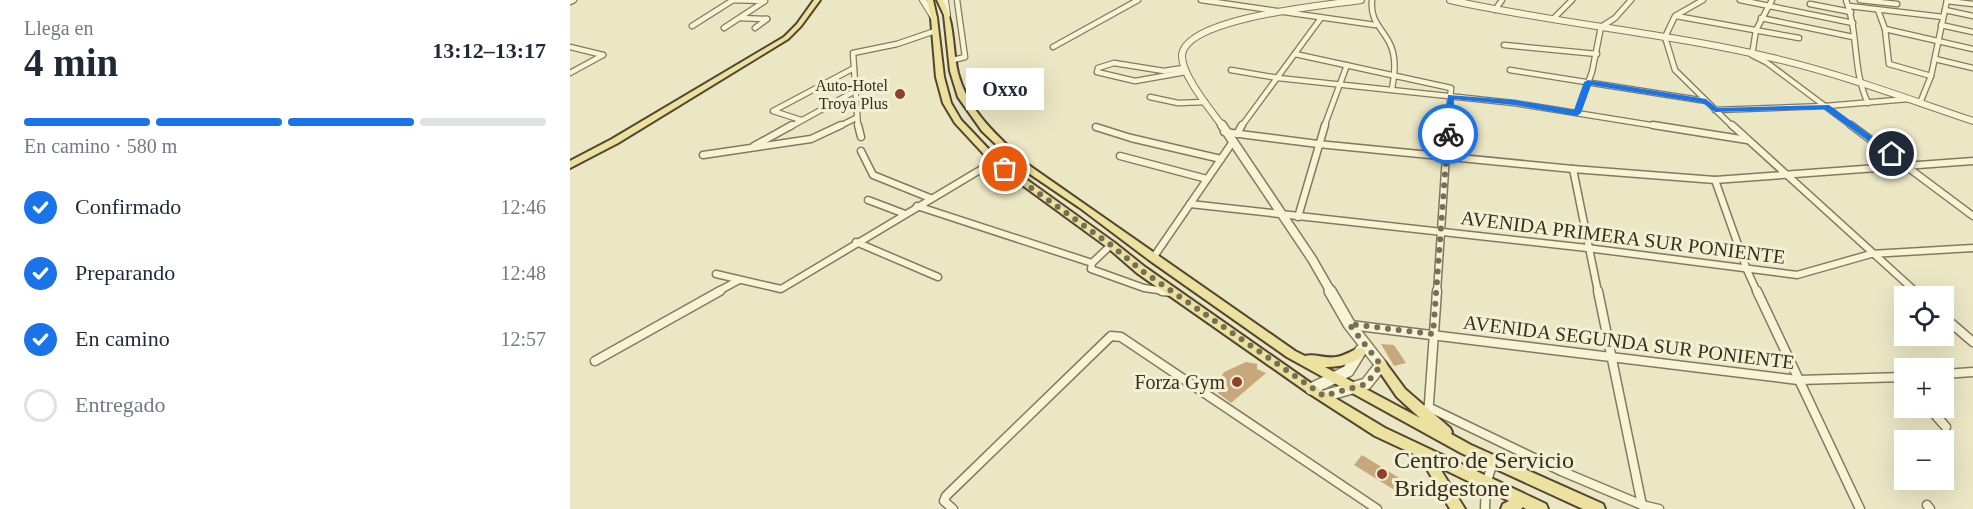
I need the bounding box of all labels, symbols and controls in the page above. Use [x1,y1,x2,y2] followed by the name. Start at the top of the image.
[24,17,93,39] text: Llega en
[432,38,546,63] text: 13:12–13:17
[24,41,118,84] text: 4 min
[966,67,1044,109] callout: Oxxo
[815,77,889,113] place label: Auto-Hotel Troya Plus
[982,78,1028,100] text: Oxxo
[893,87,907,101] marker: Auto-Hotel Troya Plus
[1418,104,1478,164] courier
[1432,118,1465,151] icon: bike
[1866,128,1917,179] pin
[24,135,177,157] text: En camino · 580 m
[1875,137,1908,170] icon: home
[979,143,1030,194] pin
[988,152,1021,185] icon: bag
[24,191,57,224] icon: check
[75,194,181,219] text: Confirmado
[500,196,546,218] text: 12:46
[1459,206,1787,268] street label: AVENIDA PRIMERA SUR PONIENTE
[24,257,57,290] icon: check
[75,260,175,285] text: Preparando
[500,262,546,284] text: 12:48
[1894,286,1954,490] map controls
[1894,286,1954,346] button: locate
[1462,311,1796,373] street label: AVENIDA SEGUNDA SUR PONIENTE
[24,323,57,356] icon: check
[75,326,170,351] text: En camino
[500,328,546,350] text: 12:57
[1894,358,1954,418] button: +
[1134,371,1225,394] place label: Forza Gym
[1230,375,1244,389] marker: Forza Gym
[75,392,165,417] text: Entregado
[1894,430,1954,490] button: −
[1394,447,1574,501] place label: Centro de Servicio Bridgestone
[1375,467,1389,481] marker: Centro de Servicio Bridgestone

